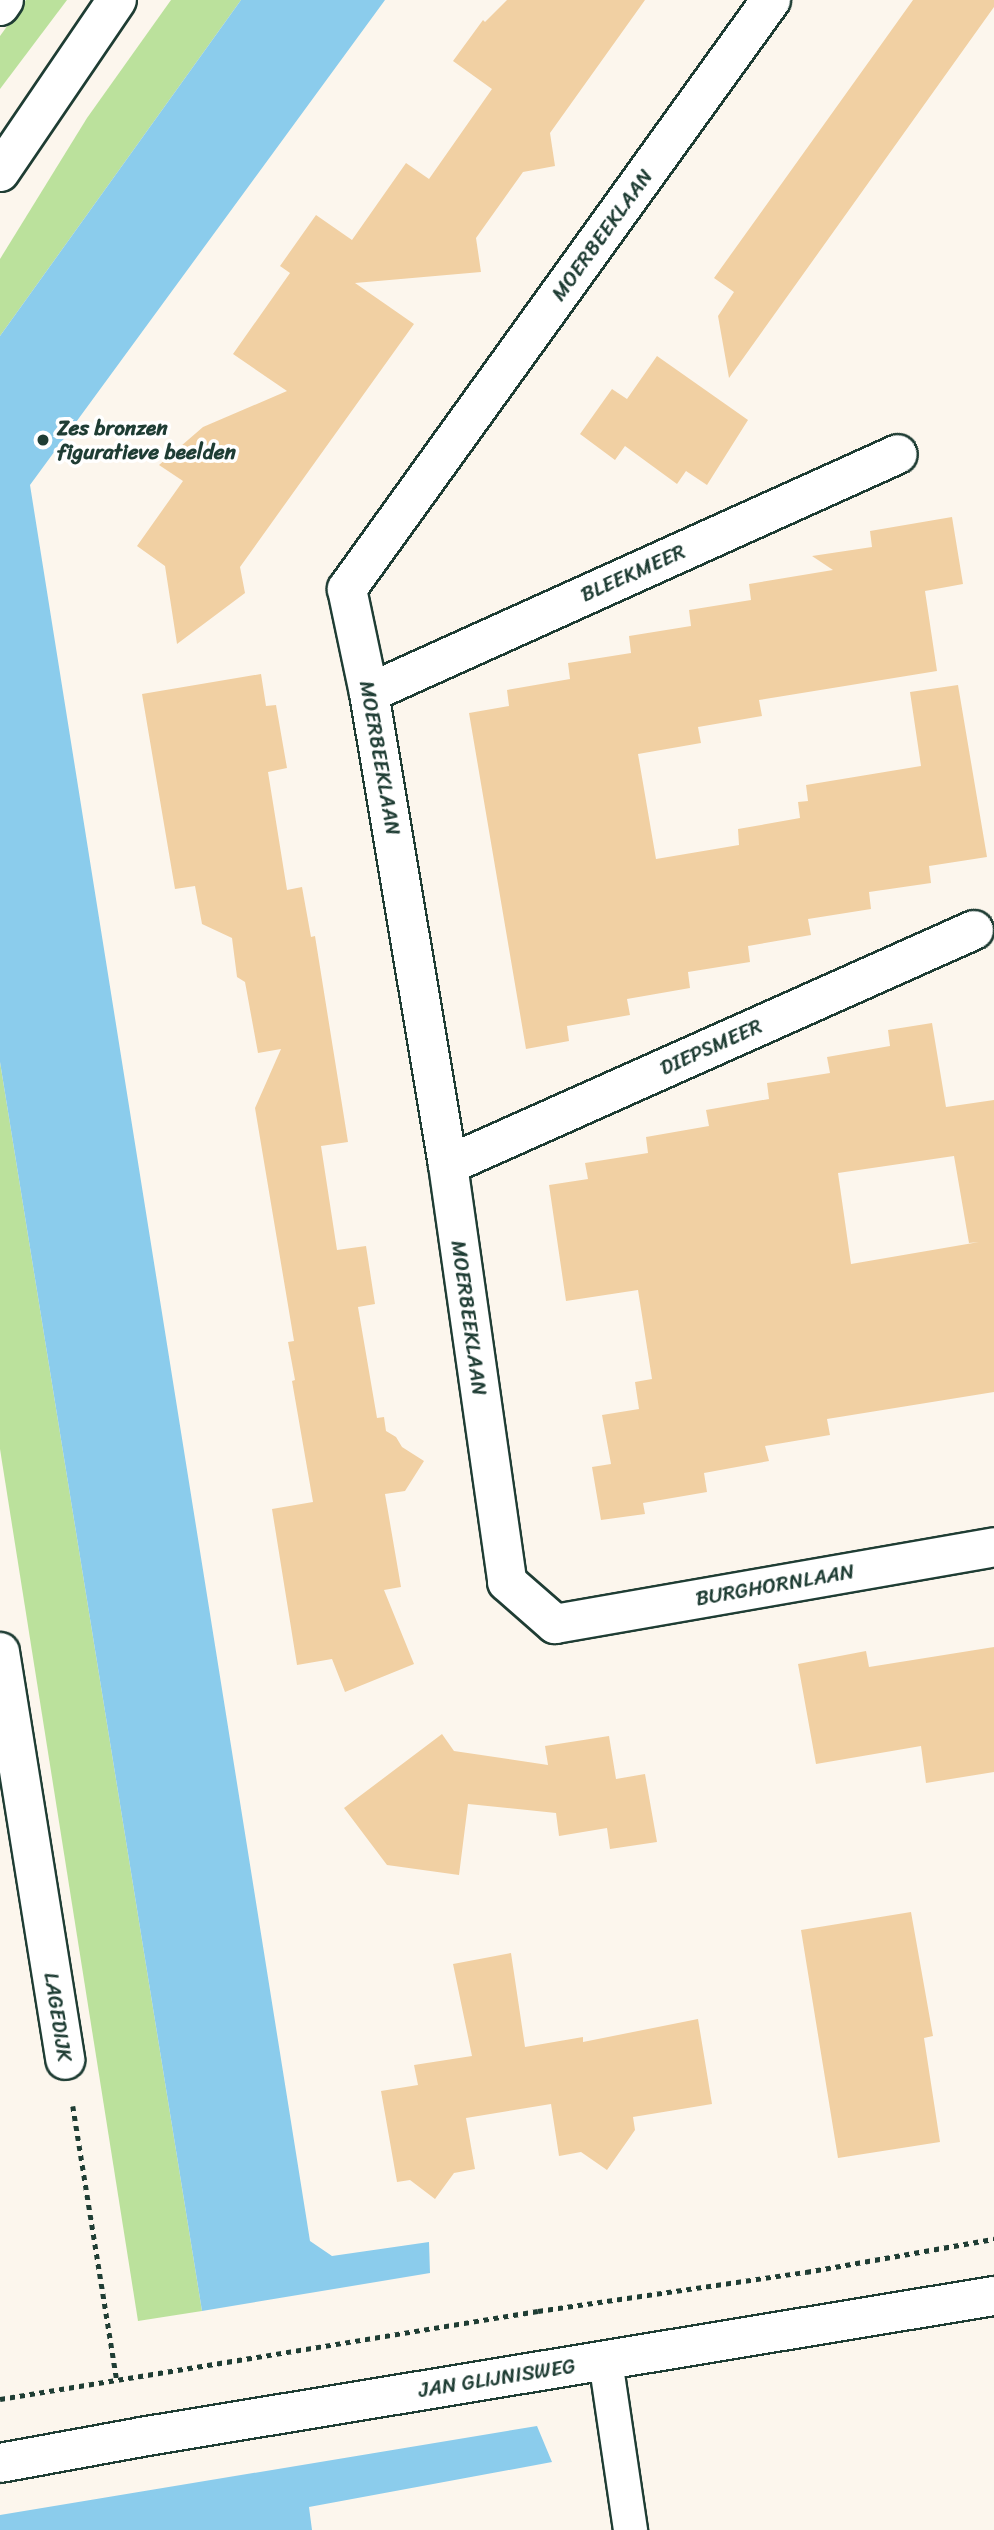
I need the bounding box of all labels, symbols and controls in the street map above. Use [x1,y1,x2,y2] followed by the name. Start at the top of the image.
[546,164,658,306] street label: MOERBEEKLAAN
[57,415,236,465] place label: Zes bronzen figuratieve beelden
[35,432,51,448] marker: Zes bronzen figuratieve beelden
[577,539,689,607] street label: BLEEKMEER
[354,679,406,837] street label: MOERBEEKLAAN
[656,1013,766,1081] street label: DIEPSMEER
[446,1239,492,1397] street label: MOERBEEKLAAN
[694,1559,856,1611] street label: BURGHORNLAAN
[39,1971,77,2063] street label: LAGEDIJK
[416,2353,578,2403] street label: JAN GLIJNISWEG

